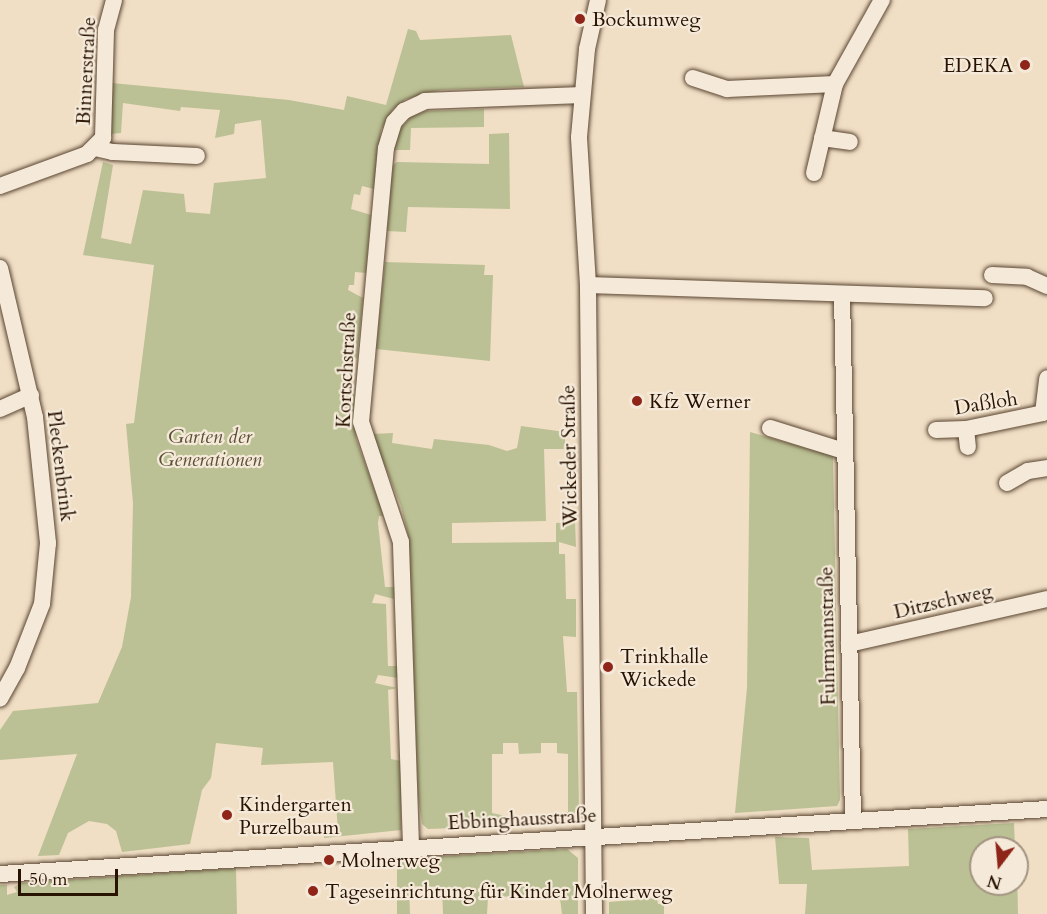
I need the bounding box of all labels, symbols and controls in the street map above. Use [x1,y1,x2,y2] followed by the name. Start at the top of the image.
[592,7,700,31] place label: Bockumweg
[573,12,587,26] marker: Bockumweg
[71,16,101,126] street label: Binnerstraße
[943,53,1013,77] place label: EDEKA
[1018,58,1032,72] marker: EDEKA
[331,311,361,429] street label: Kortschstraße
[556,385,582,527] street label: Wickeder Straße
[953,386,1019,420] street label: Daßloh
[649,389,750,413] place label: Kfz Werner
[630,394,644,408] marker: Kfz Werner
[42,409,80,523] street label: Pleckenbrink
[158,425,262,472] park label: Garten der Generationen
[814,566,840,706] street label: Fuhrmannstraße
[891,578,995,624] street label: Ditzschweg
[620,644,709,691] place label: Trinkhalle Wickede
[601,660,615,674] marker: Trinkhalle Wickede
[239,792,352,839] place label: Kindergarten Purzelbaum
[447,803,597,835] street label: Ebbinghausstraße
[220,808,234,822] marker: Kindergarten Purzelbaum
[969,836,1029,896] north arrow
[341,848,440,872] place label: Molnerweg
[322,853,336,867] marker: Molnerweg
[21,857,122,895] scale bar
[29,867,68,892] text: 50 m
[985,869,1004,894] text: N
[325,879,672,903] place label: Tageseinrichtung für Kinder Molnerweg
[306,884,320,898] marker: Tageseinrichtung für Kinder Molnerweg

